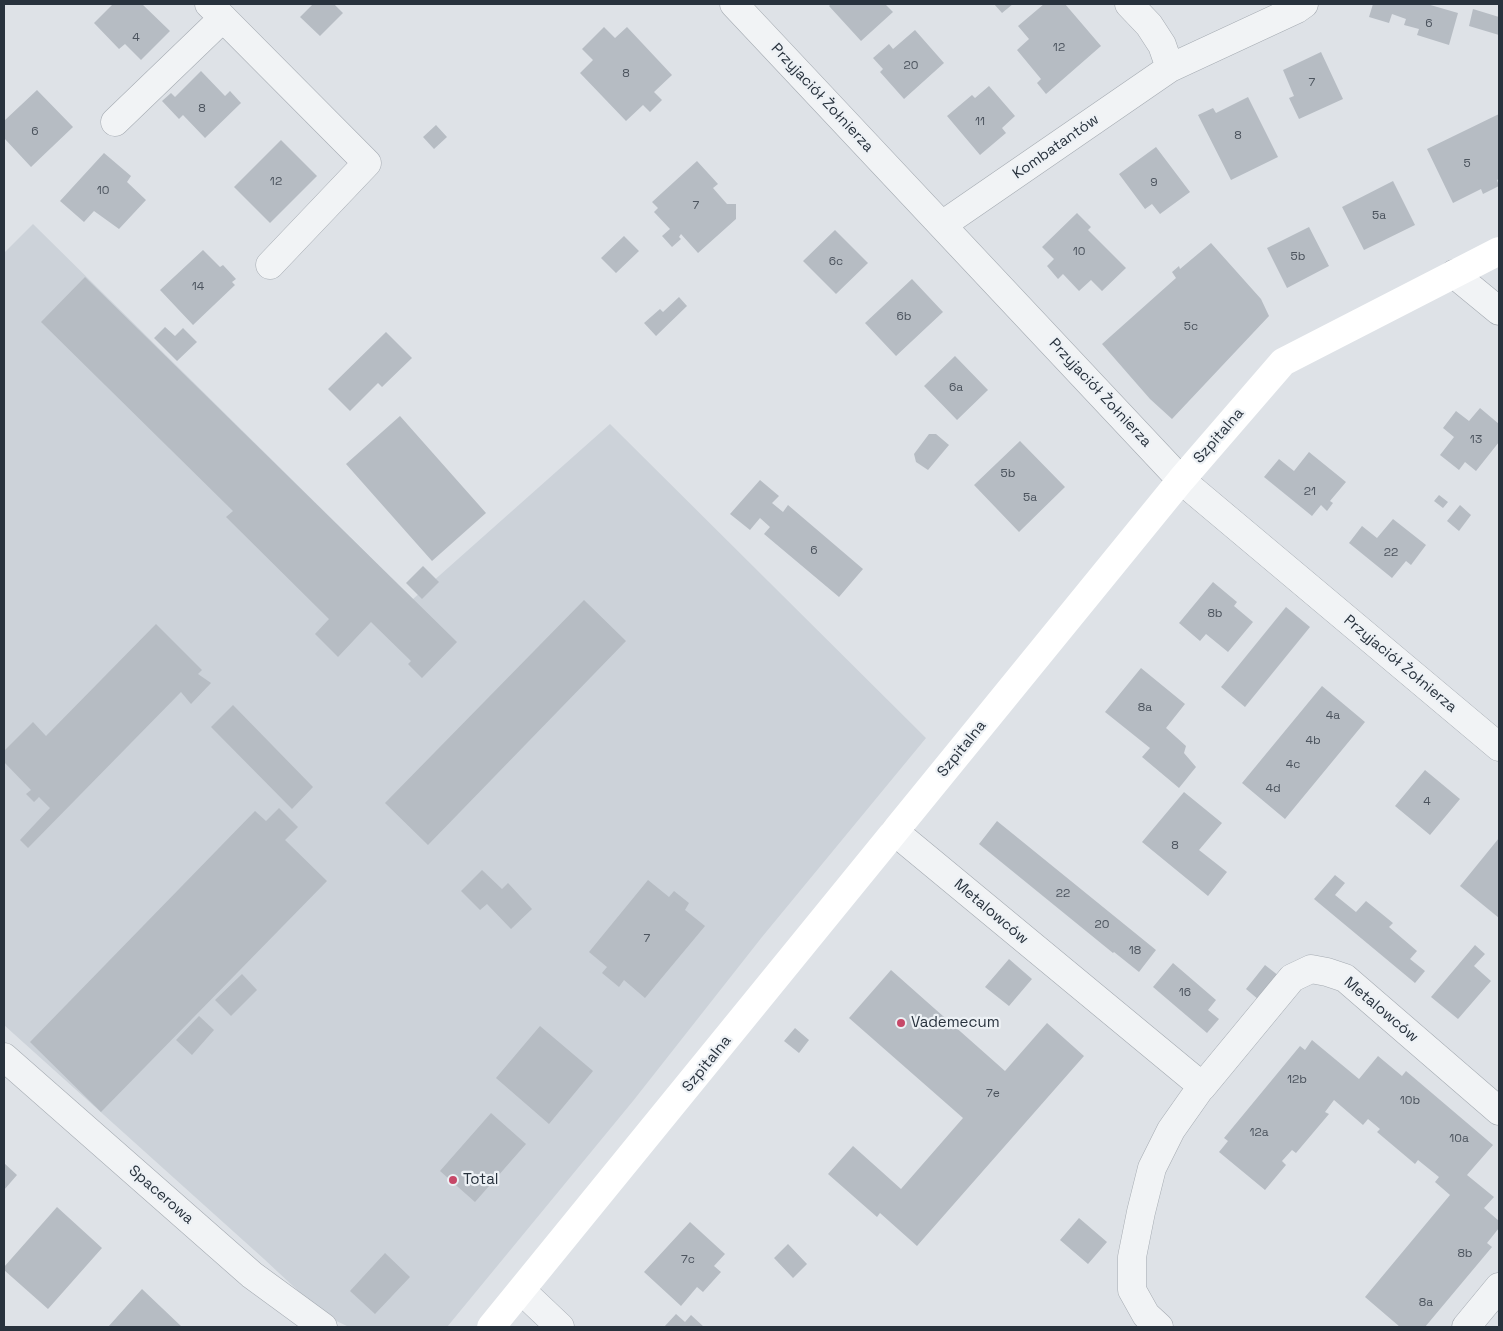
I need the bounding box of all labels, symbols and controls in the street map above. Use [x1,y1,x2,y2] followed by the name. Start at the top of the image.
[1425,17,1433,31] house number: 6
[132,31,140,45] house number: 4
[767,40,877,156] street label: Przyjaciół Żołnierza
[1053,41,1065,55] house number: 12
[904,59,918,73] house number: 20
[622,67,630,81] house number: 8
[1309,76,1315,90] house number: 7
[198,102,206,116] house number: 8
[1009,111,1103,183] street label: Kombatantów
[975,115,985,129] house number: 11
[31,125,39,139] house number: 6
[1234,129,1242,143] house number: 8
[1463,157,1471,171] house number: 5
[270,175,282,189] house number: 12
[1150,176,1158,190] house number: 9
[97,184,109,198] house number: 10
[693,199,699,213] house number: 7
[1372,209,1386,223] house number: 5a
[1073,245,1085,259] house number: 10
[1291,250,1305,264] house number: 5b
[829,255,843,269] house number: 6c
[192,280,204,294] house number: 14
[896,310,912,324] house number: 6b
[1184,320,1198,334] house number: 5c
[1045,335,1155,451] street label: Przyjaciół Żołnierza
[949,381,963,395] house number: 6a
[1190,405,1248,467] street label: Szpitalna
[1470,433,1482,447] house number: 13
[1001,467,1015,481] house number: 5b
[1304,485,1316,499] house number: 21
[1023,491,1037,505] house number: 5a
[810,544,818,558] house number: 6
[1384,546,1398,560] house number: 22
[1207,607,1223,621] house number: 8b
[1340,611,1460,717] street label: Przyjaciół Żołnierza
[1138,701,1152,715] house number: 8a
[1326,709,1340,723] house number: 4a
[934,717,990,781] street label: Szpitalna
[1305,734,1321,748] house number: 4b
[1286,758,1300,772] house number: 4c
[1265,782,1281,796] house number: 4d
[1423,795,1431,809] house number: 4
[1171,839,1179,853] house number: 8
[950,876,1032,948] street label: Metalowców
[1056,887,1070,901] house number: 22
[1095,918,1109,932] house number: 20
[644,932,650,946] house number: 7
[1129,944,1141,958] house number: 18
[1340,974,1422,1046] street label: Metalowców
[1179,986,1191,1000] house number: 16
[911,1014,1000,1032] place label: Vademecum
[895,1017,907,1029] marker: Vademecum
[679,1032,735,1096] street label: Szpitalna
[1287,1073,1307,1087] house number: 12b
[986,1087,1000,1101] house number: 7e
[1400,1094,1420,1108] house number: 10b
[1249,1126,1269,1140] house number: 12a
[1449,1132,1469,1146] house number: 10a
[125,1162,197,1228] street label: Spacerowa
[463,1171,498,1189] place label: Total
[447,1174,459,1186] marker: Total
[1457,1247,1473,1261] house number: 8b
[681,1253,695,1267] house number: 7c
[1419,1296,1433,1310] house number: 8a

